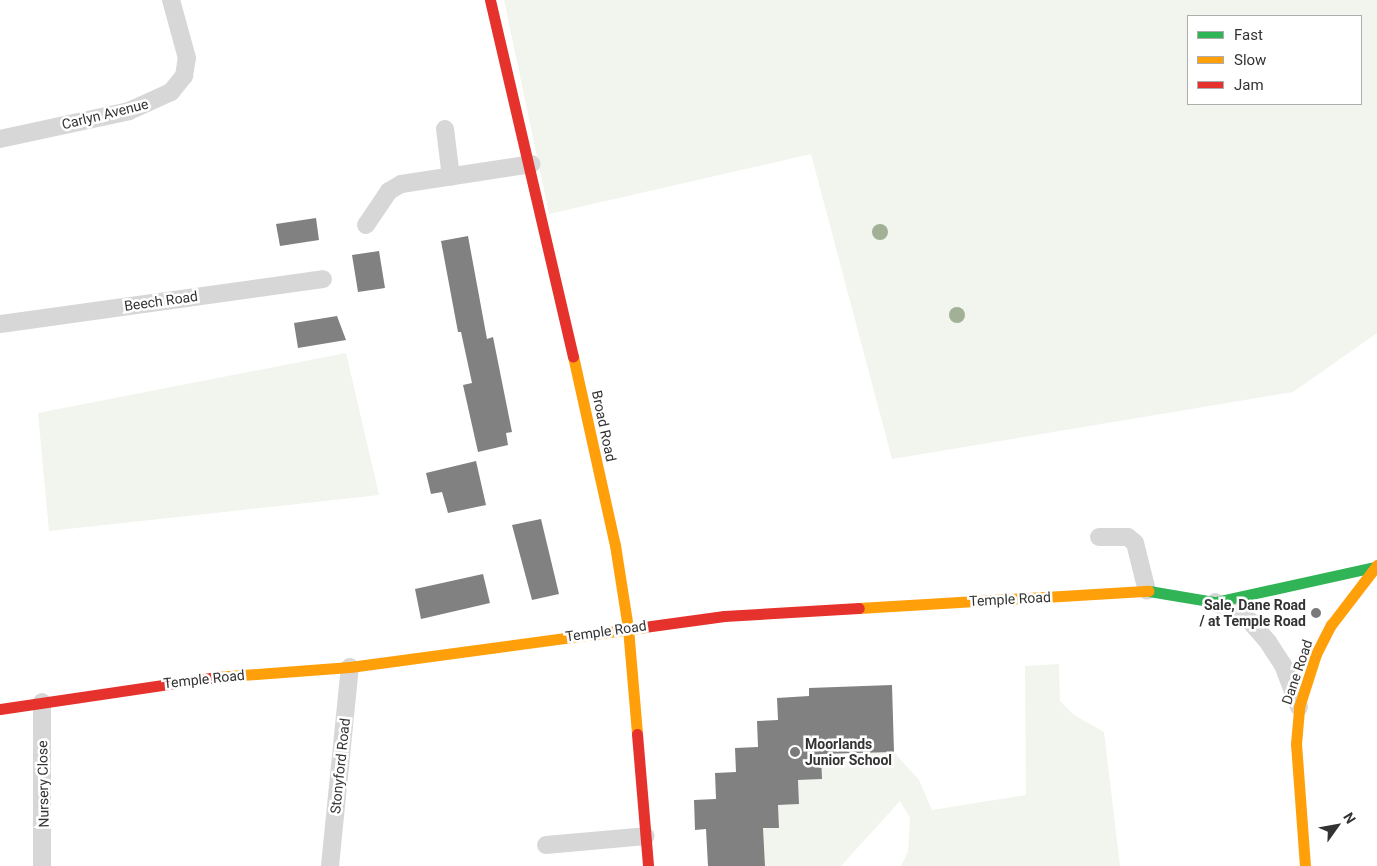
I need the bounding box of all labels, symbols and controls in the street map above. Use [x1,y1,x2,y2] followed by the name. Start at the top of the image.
[1187,15,1362,105] legend
[1234,26,1263,44] text: Fast
[1234,51,1266,69] text: Slow
[1234,76,1264,94] text: Jam
[60,95,150,133] street label: Carlyn Avenue
[123,288,199,314] street label: Beech Road
[588,389,620,463] street label: Broad Road
[969,588,1051,610] street label: Temple Road
[1199,597,1306,630] place label: Sale, Dane Road / at Temple Road
[1310,607,1322,619] marker: Sale, Dane Road / at Temple Road
[564,617,648,645] street label: Temple Road
[1278,637,1316,707] street label: Dane Road
[163,666,245,692] street label: Temple Road
[327,717,353,815] street label: Stonyford Road
[805,736,892,769] place label: Moorlands Junior School
[34,740,52,828] street label: Nursery Close
[789,746,801,758] marker: Moorlands Junior School
[1312,801,1362,851] north arrow
[1340,810,1359,826] text: N

